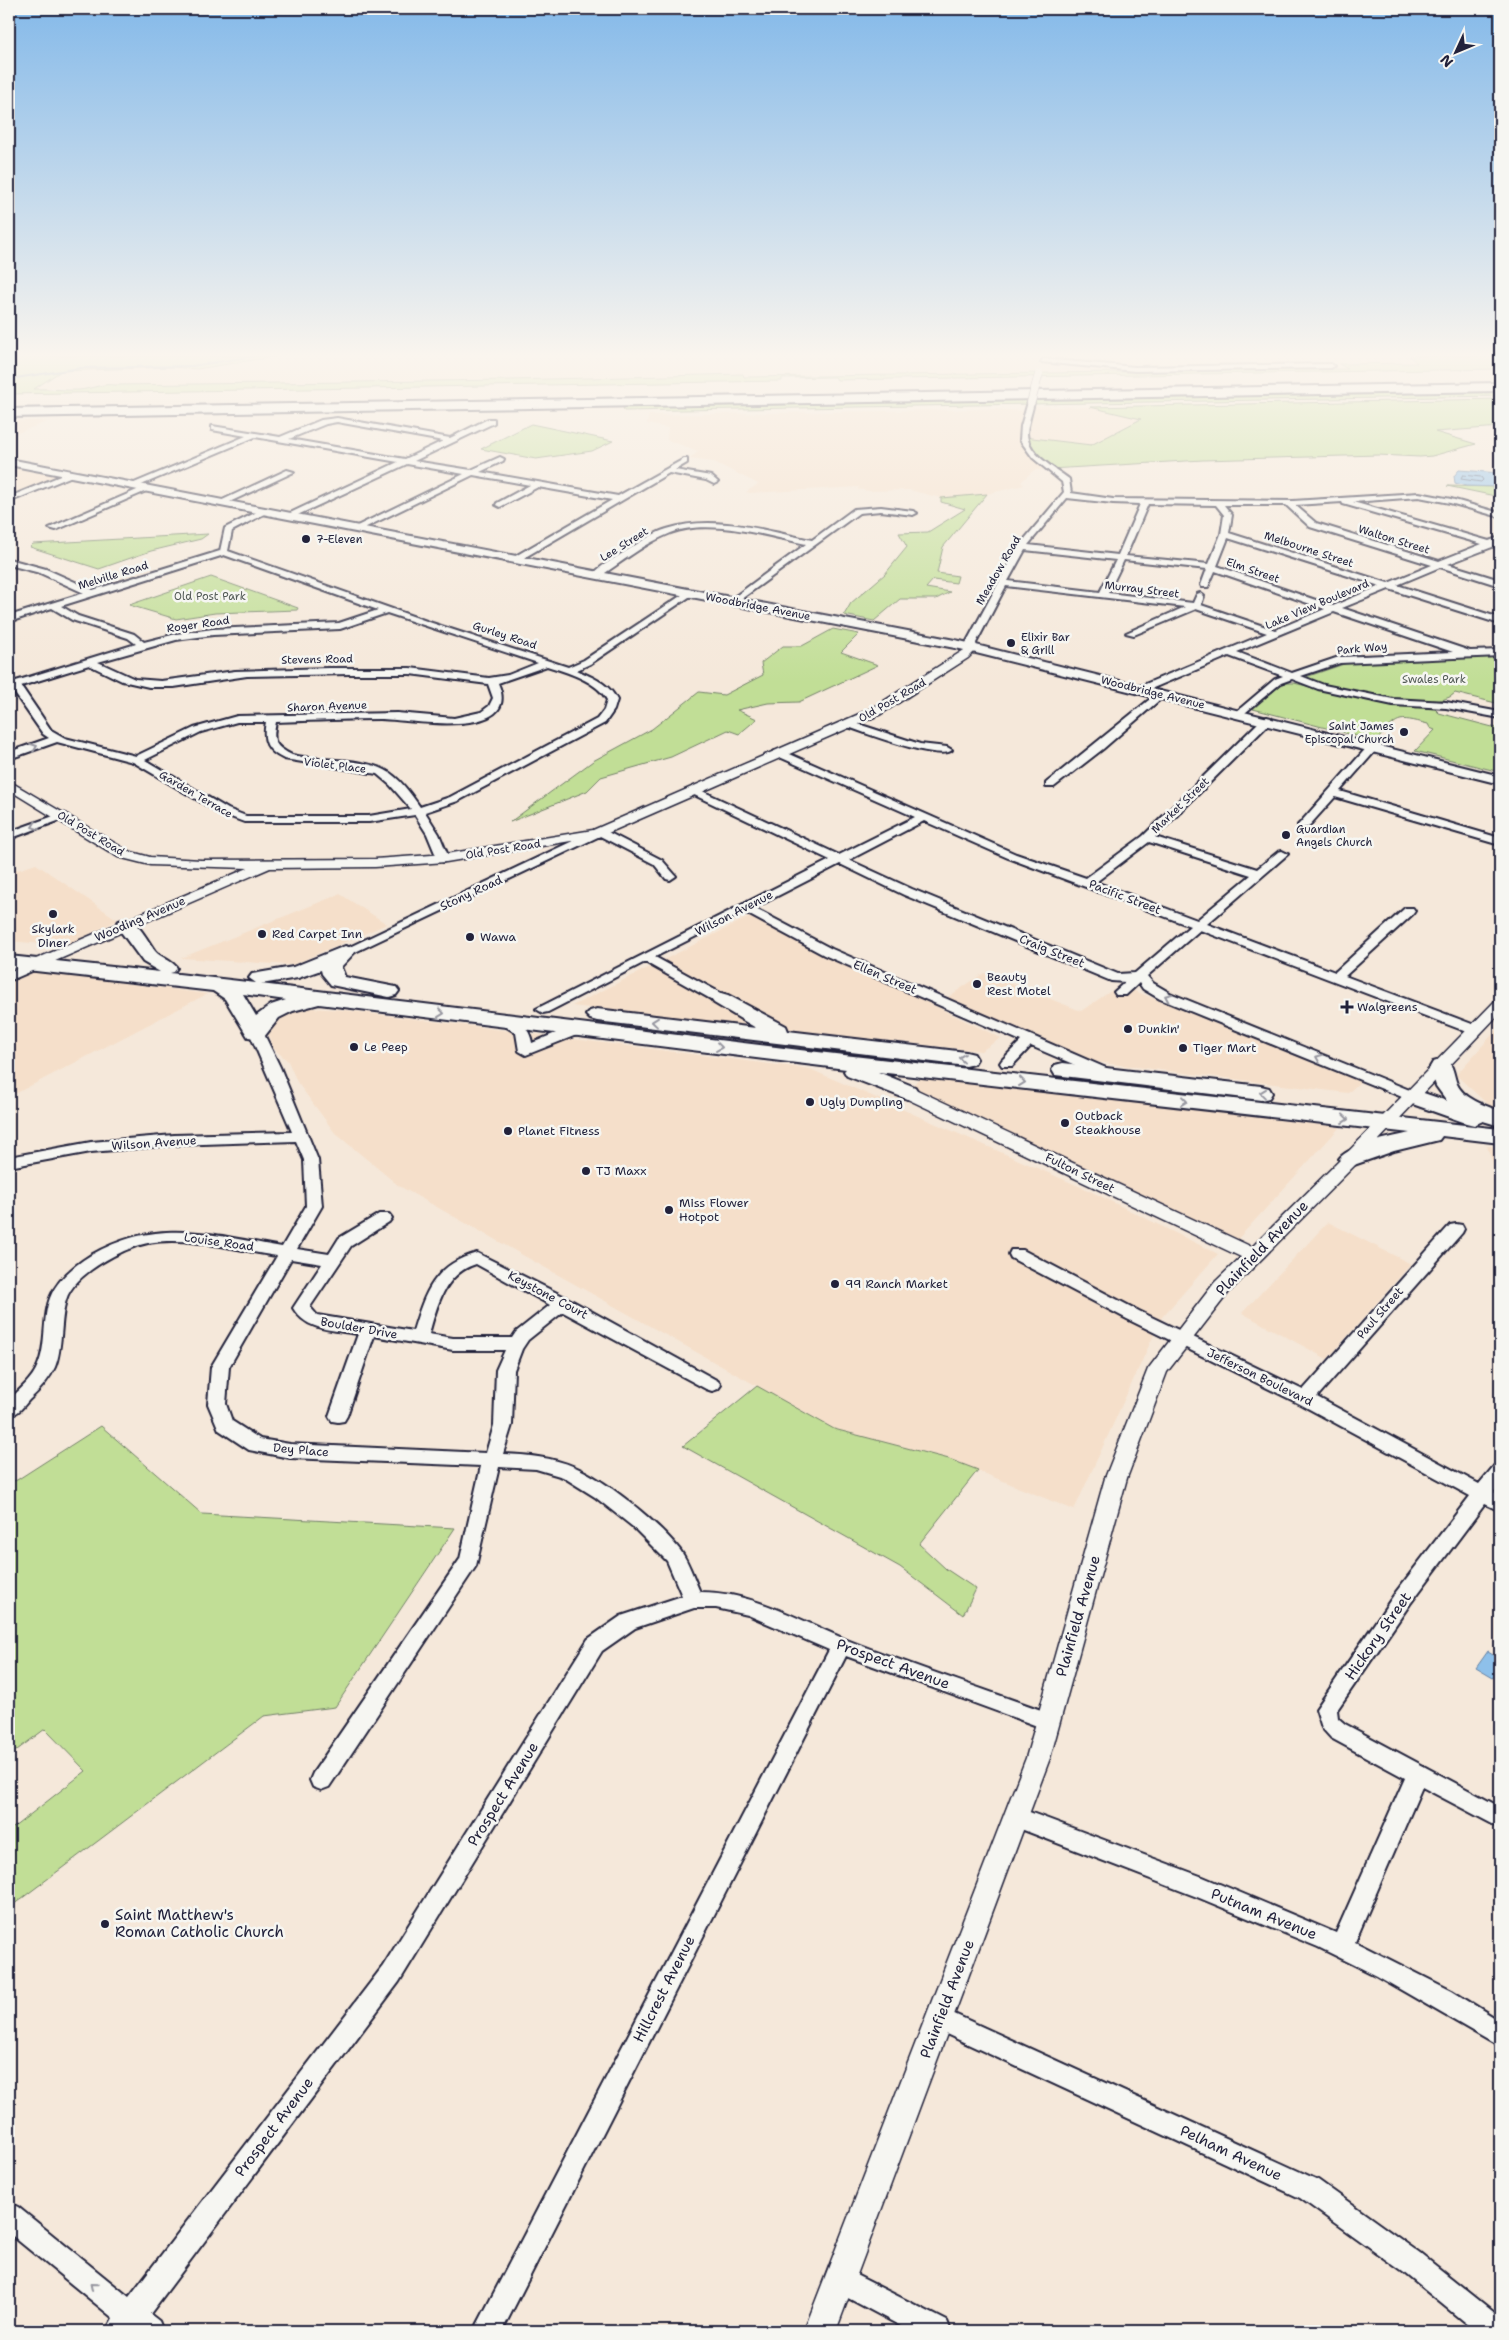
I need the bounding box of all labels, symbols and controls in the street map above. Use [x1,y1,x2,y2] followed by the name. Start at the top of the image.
[1432,28,1482,78] north arrow
[1436,51,1457,71] text: N
[1356,521,1432,558] street label: Walton Street
[597,524,651,565] street label: Lee Street
[1262,528,1356,571] street label: Melbourne Street
[316,532,363,547] place label: 7-Eleven
[300,533,312,545] marker: 7-Eleven
[973,533,1024,608] street label: Meadow Road
[1224,554,1282,587] street label: Elm Street
[76,558,150,593] street label: Melville Road
[1263,576,1371,633] street label: Lake View Boulevard
[1104,577,1180,602] street label: Murray Street
[174,589,246,604] park label: Old Post Park
[704,589,812,624] street label: Woodbridge Avenue
[166,613,230,636] street label: Roger Road
[471,618,539,653] street label: Gurley Road
[1021,630,1070,658] place label: Elixir Bar & Grill
[1005,637,1017,649] marker: Elixir Bar & Grill
[1336,639,1388,658] street label: Park Way
[281,651,353,668] street label: Stevens Road
[1099,672,1207,713] street label: Woodbridge Avenue
[1402,672,1466,687] park label: Swales Park
[856,675,929,726] street label: Old Post Road
[287,698,367,715] street label: Sharon Avenue
[1305,719,1394,747] place label: Saint James Episcopal Church
[1398,726,1410,738] marker: Saint James Episcopal Church
[29,743,37,753] one-way arrow
[303,754,367,777] street label: Violet Place
[156,767,235,822] street label: Garden Terrace
[1148,774,1213,837] street label: Market Street
[54,807,127,859] street label: Old Post Road
[31,820,40,830] one-way arrow
[1296,822,1372,850] place label: Guardian Angels Church
[1280,829,1292,841] marker: Guardian Angels Church
[464,836,542,863] street label: Old Post Road
[437,871,505,914] street label: Stony Road
[1087,876,1163,918] street label: Pacific Street
[692,886,776,939] street label: Wilson Avenue
[92,893,188,945] street label: Wooding Avenue
[47,908,59,920] marker: Skylark Diner
[31,921,75,951] place label: Skylark Diner
[272,926,362,942] place label: Red Carpet Inn
[256,928,268,940] marker: Red Carpet Inn
[480,929,516,945] place label: Wawa
[464,931,476,943] marker: Wawa
[1017,931,1087,971] street label: Craig Street
[851,956,919,998] street label: Ellen Street
[987,969,1051,999] place label: Beauty Rest Motel
[971,978,983,990] marker: Beauty Rest Motel
[1164,992,1173,1003] one-way arrow
[1357,999,1418,1015] place label: Walgreens
[1341,1001,1353,1013] marker: Walgreens
[438,1007,446,1018] one-way arrow
[651,1017,659,1028] one-way arrow
[1138,1021,1180,1037] place label: Dunkin'
[1122,1023,1134,1035] marker: Dunkin'
[364,1039,408,1055] place label: Le Peep
[1193,1040,1256,1056] place label: Tiger Mart
[348,1041,360,1053] marker: Le Peep
[716,1041,724,1052] one-way arrow
[1177,1042,1189,1054] marker: Tiger Mart
[958,1053,966,1064] one-way arrow
[1315,1053,1323,1063] one-way arrow
[1018,1076,1027,1086] one-way arrow
[1258,1088,1266,1099] one-way arrow
[820,1094,903,1110] place label: Ugly Dumpling
[1180,1095,1188,1106] one-way arrow
[804,1096,816,1108] marker: Ugly Dumpling
[1075,1108,1141,1138] place label: Outback Steakhouse
[1342,1113,1350,1124] one-way arrow
[1059,1117,1071,1129] marker: Outback Steakhouse
[518,1123,600,1139] place label: Planet Fitness
[502,1125,514,1137] marker: Planet Fitness
[111,1132,197,1154] street label: Wilson Avenue
[1043,1149,1117,1197] street label: Fulton Street
[596,1163,647,1179] place label: TJ Maxx
[580,1165,592,1177] marker: TJ Maxx
[679,1195,749,1225] place label: Miss Flower Hotpot
[1211,1196,1313,1300] street label: Plainfield Avenue
[663,1204,675,1216] marker: Miss Flower Hotpot
[183,1229,255,1255] street label: Louise Road
[505,1267,591,1323] street label: Keystone Court
[845,1276,948,1292] place label: 99 Ranch Market
[829,1278,841,1290] marker: 99 Ranch Market
[1353,1284,1407,1342] street label: Paul Street
[319,1313,399,1343] street label: Boulder Drive
[1204,1344,1316,1410] street label: Jefferson Boulevard
[272,1440,330,1460] street label: Dey Place
[1051,1553,1105,1679] street label: Plainfield Avenue
[1340,1588,1416,1684] street label: Hickory Street
[833,1634,953,1694] street label: Prospect Avenue
[463,1738,543,1850] street label: Prospect Avenue
[1208,1884,1320,1944] street label: Putnam Avenue
[115,1905,284,1942] place label: Saint Matthew's Roman Catholic Church
[99,1918,111,1930] marker: Saint Matthew's Roman Catholic Church
[628,1932,700,2046] street label: Hillcrest Avenue
[915,1937,979,2061] street label: Plainfield Avenue
[230,2073,318,2181] street label: Prospect Avenue
[1177,2121,1285,2185] street label: Pelham Avenue
[89,2282,98,2291] one-way arrow

